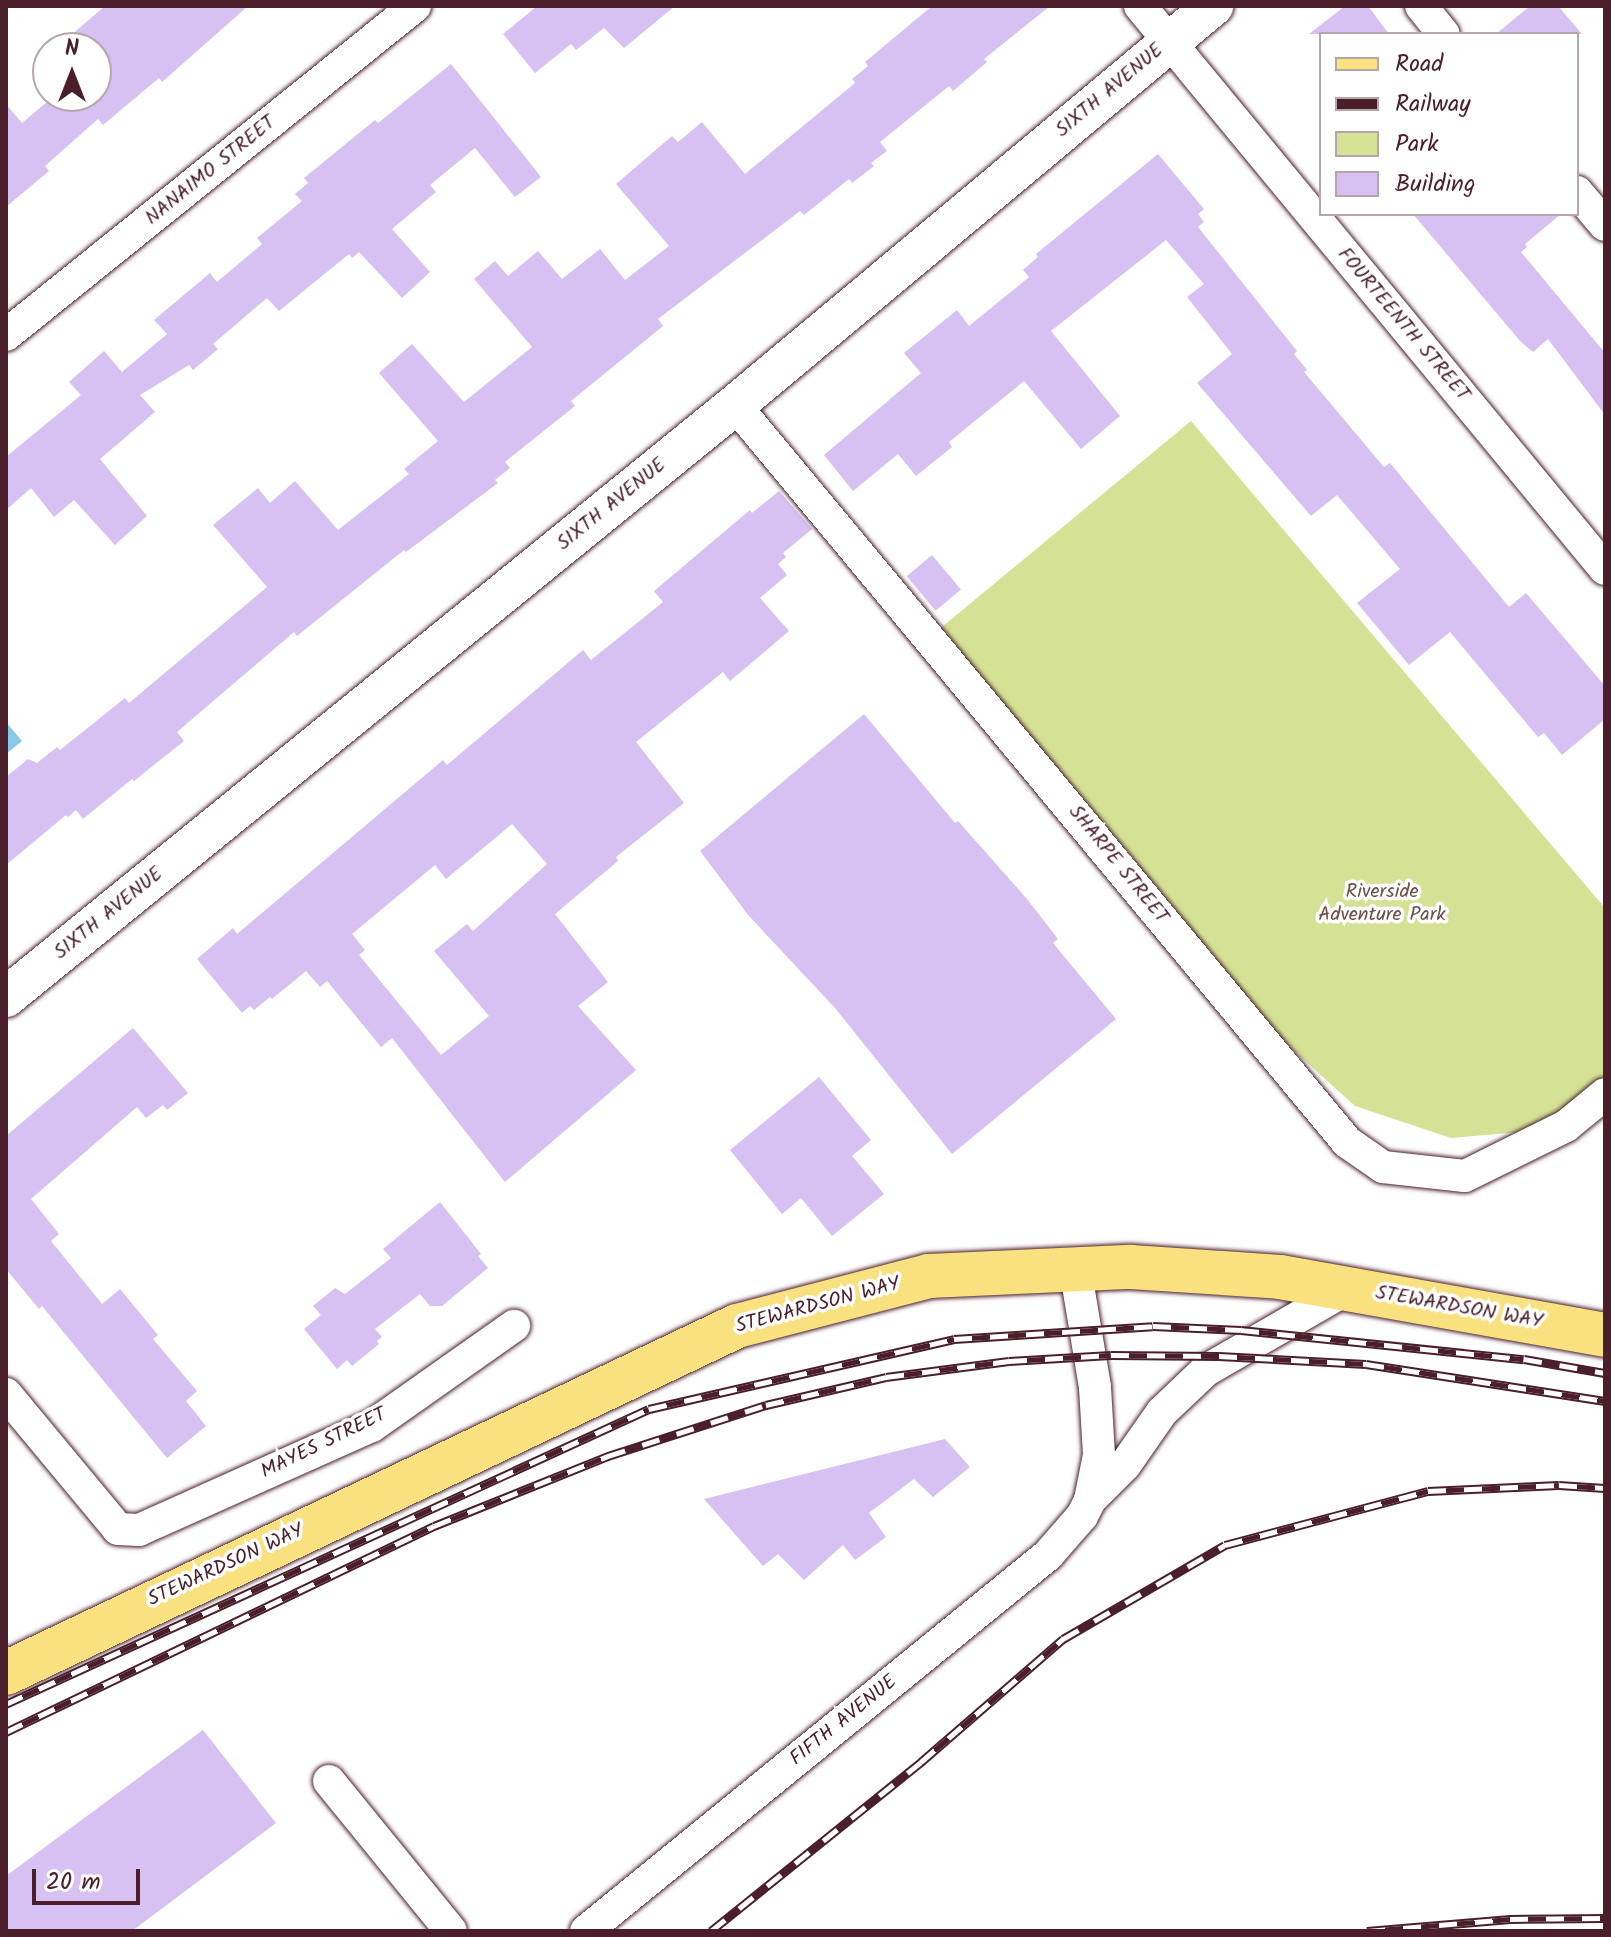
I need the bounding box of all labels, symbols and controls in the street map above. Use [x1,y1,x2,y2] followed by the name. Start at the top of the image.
[32,32,112,112] north arrow
[65,32,79,67] text: N
[1319,32,1579,216] legend
[1051,39,1169,143] street label: SIXTH AVENUE
[1395,45,1443,84] text: Road
[1395,85,1471,124] text: Railway
[141,111,281,231] street label: NANAIMO STREET
[1395,125,1439,164] text: Park
[1395,165,1475,204] text: Building
[1332,243,1474,407] street label: FOURTEENTH STREET
[553,454,671,556] street label: SIXTH AVENUE
[1063,801,1173,929] street label: SHARPE STREET
[50,863,168,965] street label: SIXTH AVENUE
[1318,880,1446,927] park label: Riverside Adventure Park
[733,1273,903,1339] street label: STEWARDSON WAY
[1374,1281,1544,1335] street label: STEWARDSON WAY
[257,1403,391,1485] street label: MAYES STREET
[144,1519,308,1613] street label: STEWARDSON WAY
[786,1670,902,1772] street label: FIFTH AVENUE
[36,1853,144,1903] scale bar
[46,1863,101,1902] text: 20 m

